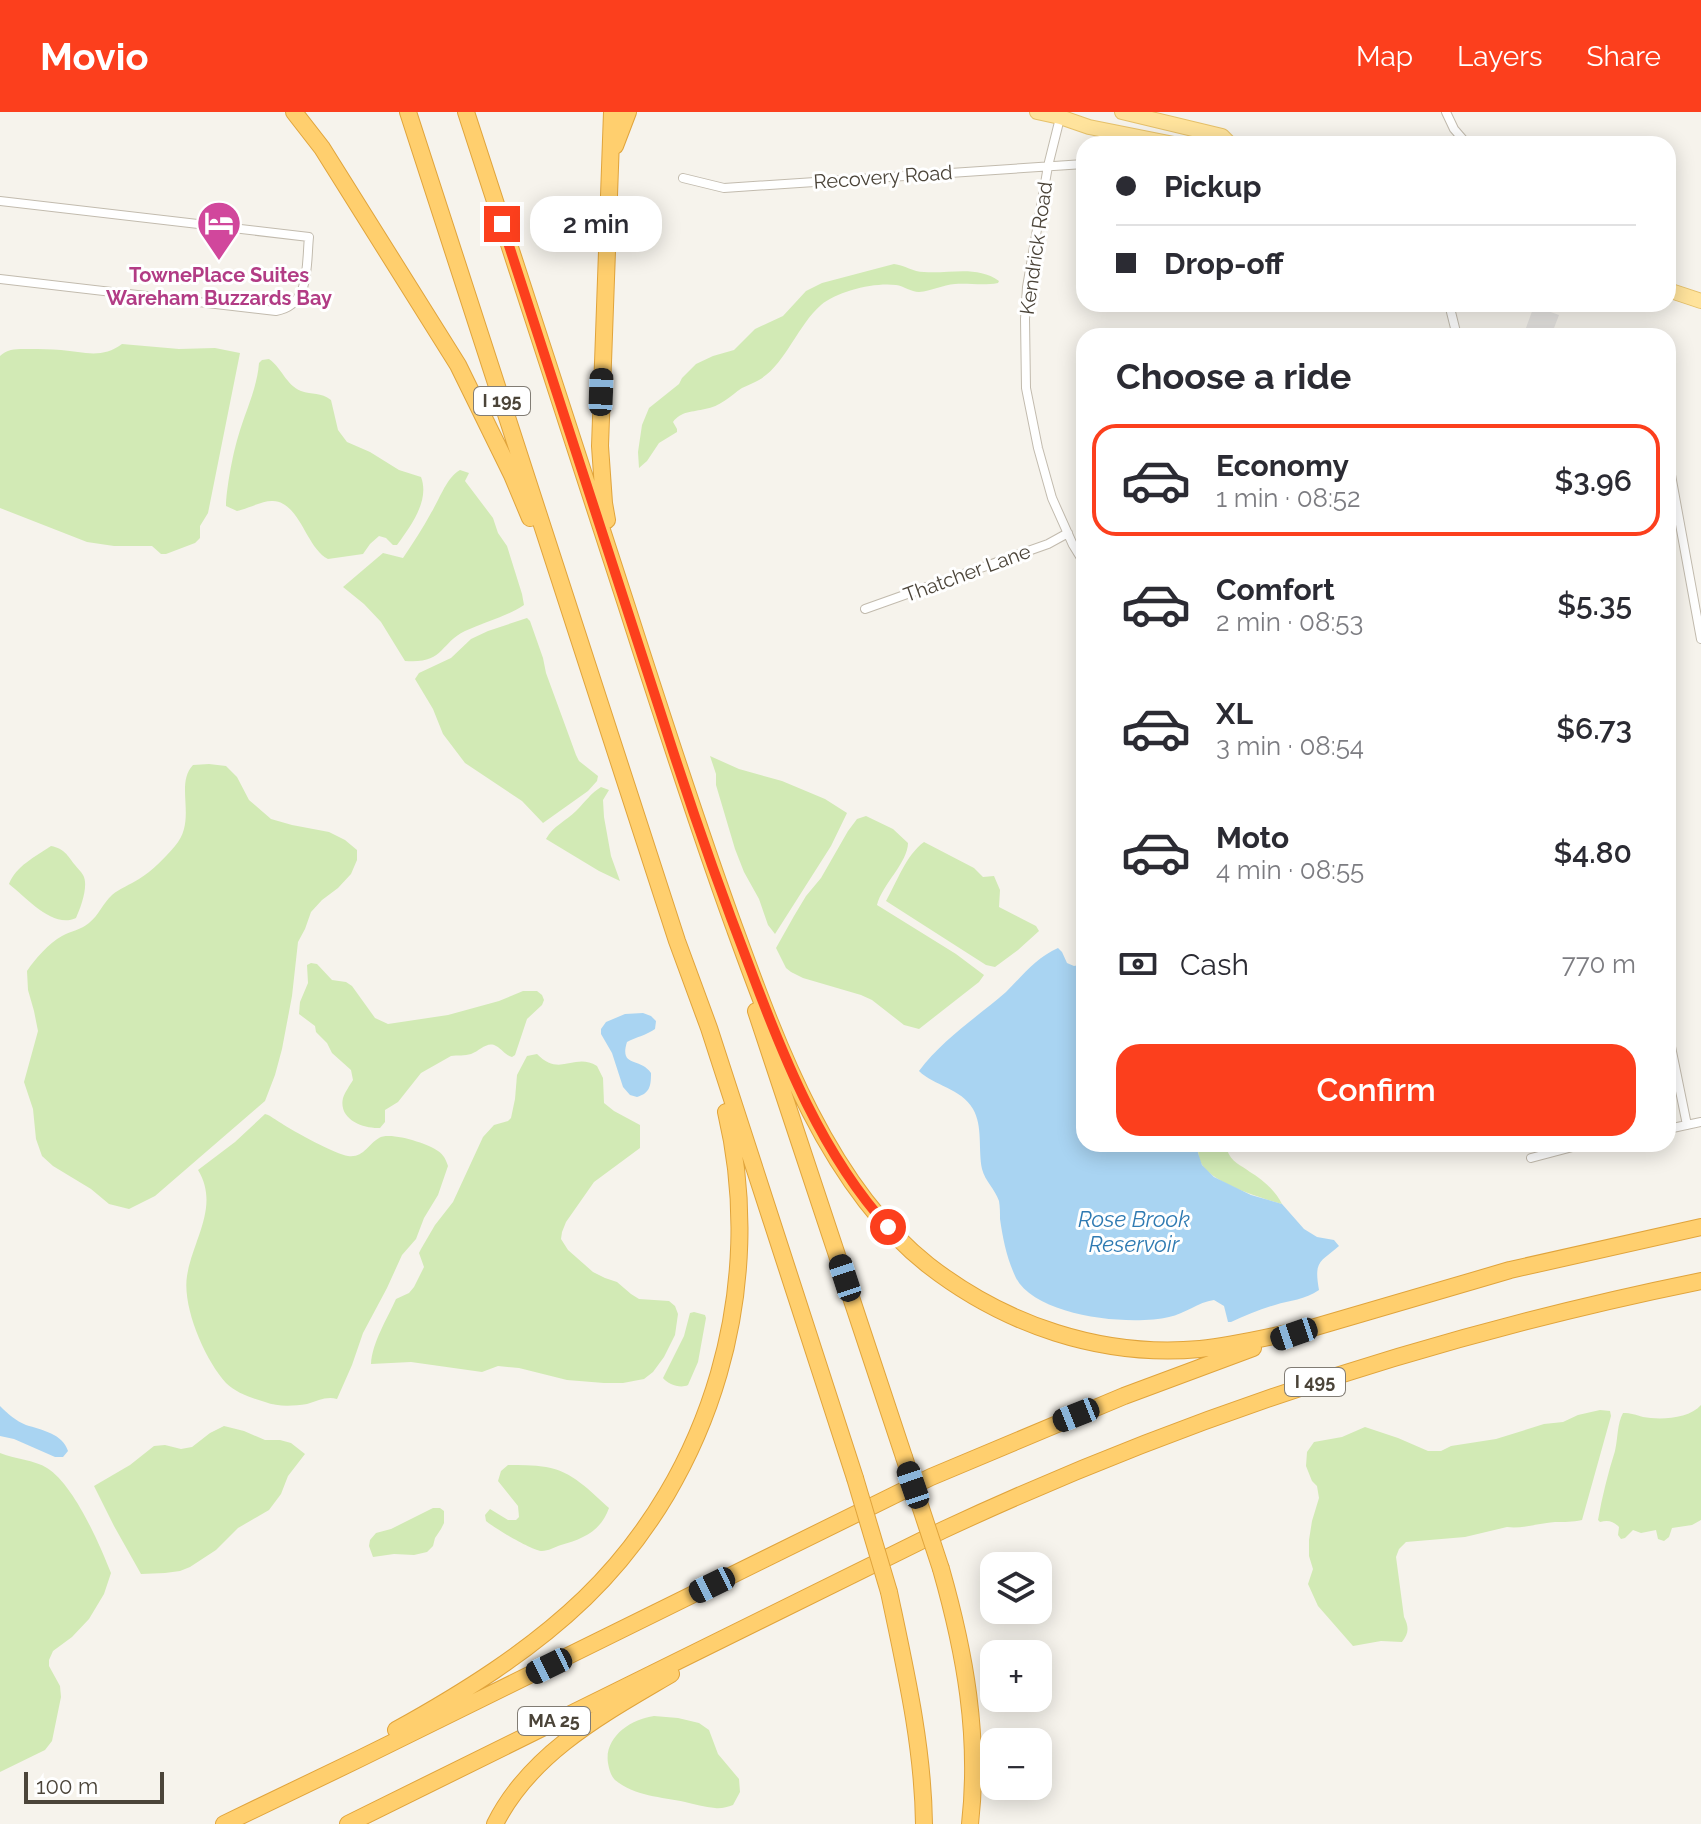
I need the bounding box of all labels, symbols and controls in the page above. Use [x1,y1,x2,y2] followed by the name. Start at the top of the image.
[40,34,149,79] text: Movio
[1356,40,1413,73] text: Map
[1457,40,1543,73] text: Layers
[1587,40,1661,73] text: Share
[813,160,953,194] street label: Recovery Road
[1164,169,1262,204] text: Pickup
[1015,180,1057,316] street label: Kendrick Road
[530,196,662,252] callout: 2 min
[195,199,243,262] hotel icon: TownePlace Suites Wareham Buzzards Bay
[484,206,520,242] route end
[563,209,629,239] text: 2 min
[1164,246,1284,281] text: Drop-off
[106,263,332,310] place label: TownePlace Suites Wareham Buzzards Bay
[1116,355,1351,397] text: Choose a ride
[588,368,614,416] car
[474,387,530,415] road number: I 195
[1120,444,1192,516] icon: car
[1216,448,1349,483] text: Economy
[1554,463,1632,498] text: $3.96
[1216,483,1361,513] text: 1 min · 08:52
[900,539,1034,607] street label: Thatcher Lane
[1120,568,1192,640] icon: car
[1216,572,1335,607] text: Comfort
[1557,587,1632,622] text: $5.35
[1216,607,1363,637] text: 2 min · 08:53
[1120,692,1192,764] icon: car
[1216,696,1253,731] text: XL
[1556,711,1632,746] text: $6.73
[1216,731,1364,761] text: 3 min · 08:54
[1120,816,1192,888] icon: car
[1216,820,1289,855] text: Moto
[1553,835,1632,870] text: $4.80
[1216,855,1364,885] text: 4 min · 08:55
[1116,942,1160,986] icon: cash
[1180,947,1249,982] text: Cash
[1562,949,1636,979] text: 770 m
[1116,1044,1636,1136] button: Confirm
[1078,1206,1190,1257] water label: Rose Brook Reservoir
[870,1209,906,1245] route start
[826,1251,864,1305] car
[1267,1315,1321,1353] car
[1285,1368,1345,1396] road number: I 495
[1049,1395,1103,1435] car
[894,1458,932,1512] car
[980,1552,1052,1800] map controls
[980,1552,1052,1624] button: layers
[685,1564,739,1606] car
[980,1640,1052,1712] button: +
[522,1645,576,1687] car
[518,1707,590,1735] road number: MA 25
[980,1728,1052,1800] button: −
[24,1768,164,1804] scale bar
[36,1773,98,1799] text: 100 m

